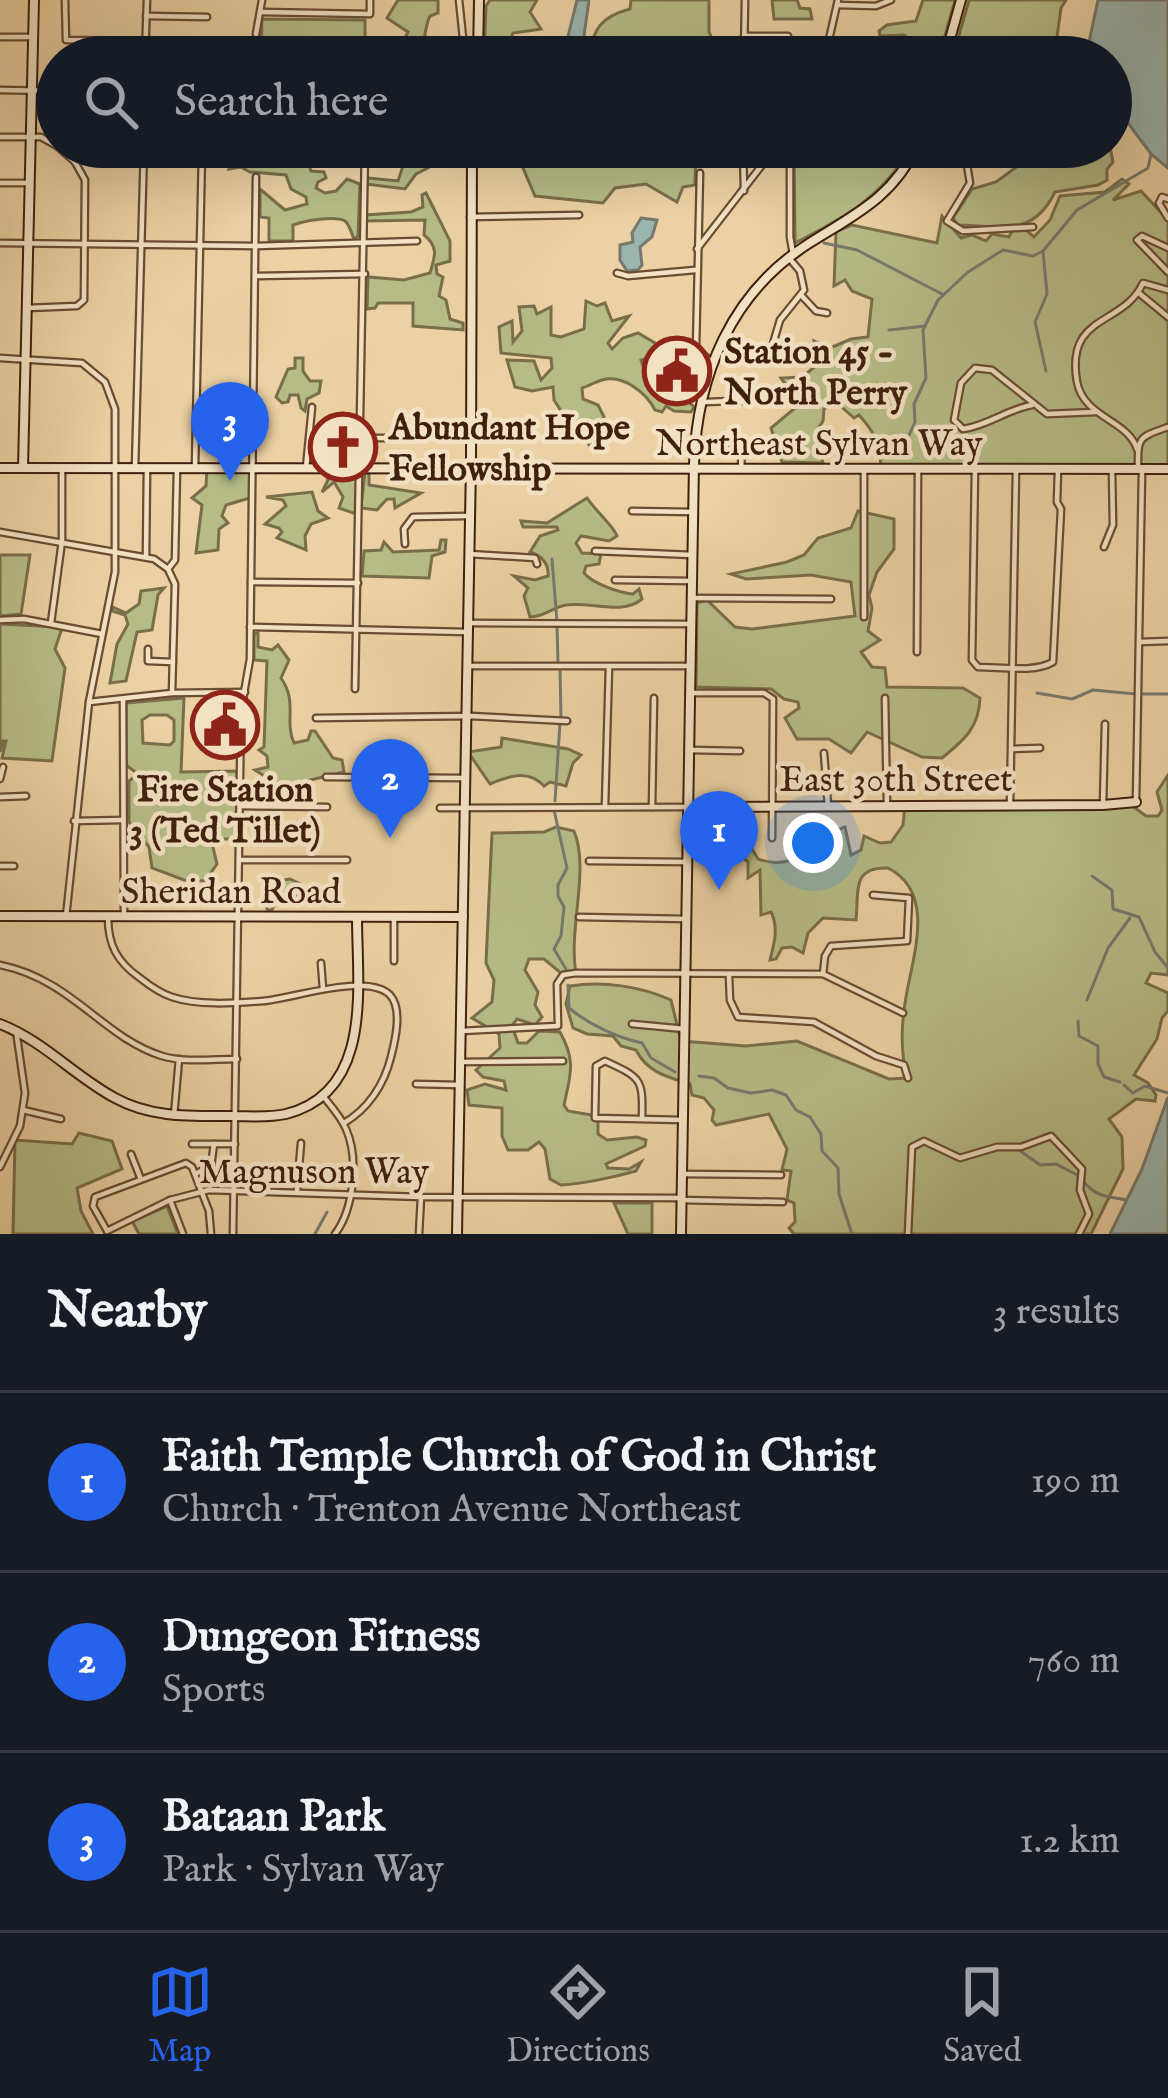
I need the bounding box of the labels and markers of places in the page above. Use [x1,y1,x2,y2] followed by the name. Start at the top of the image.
[723,330,908,417] place label: Station 45 - North Perry
[642,336,712,406] public building icon: Station 45 - North Perry
[191,382,269,481] pin: 3
[387,406,631,493] place label: Abundant Hope Fellowship
[308,412,378,482] church icon: Abundant Hope Fellowship
[190,690,260,760] public building icon: Fire Station 3 (Ted Tillet)
[351,739,429,838] pin: 2
[129,768,321,855] place label: Fire Station 3 (Ted Tillet)
[680,791,758,890] pin: 1

